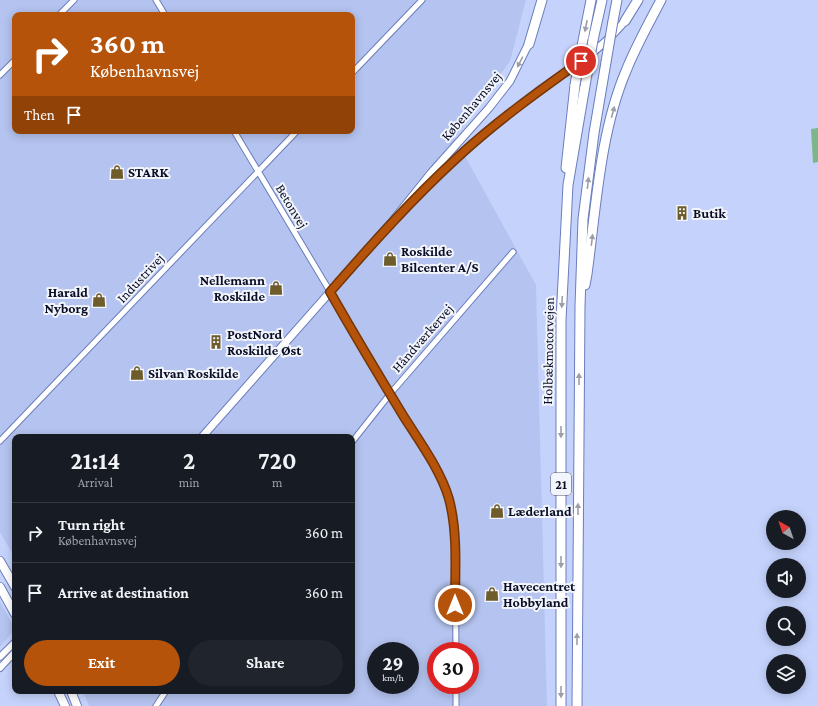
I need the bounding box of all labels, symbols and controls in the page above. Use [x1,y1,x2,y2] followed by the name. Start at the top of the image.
[582,19,588,32] one-way arrow
[24,28,76,80] icon: right
[90,28,165,59] text: 360 m
[564,44,598,78] pin
[570,50,592,72] icon: arrive
[517,56,523,67] one-way arrow
[90,61,199,81] text: Københavnsvej
[438,68,505,144] street label: Københavnsvej
[63,104,85,126] icon: arrive
[610,105,616,118] one-way arrow
[24,107,55,123] text: Then
[109,164,125,180] shop icon: STARK
[128,164,169,180] place label: STARK
[584,177,591,189] one-way arrow
[272,181,311,232] street label: Betonvej
[674,205,690,221] building icon: Butik
[693,205,726,221] place label: Butik
[588,234,595,246] one-way arrow
[401,243,478,275] place label: Roskilde Bilcenter A/S
[113,250,167,307] street label: Industrivej
[382,251,398,267] shop icon: Roskilde Bilcenter A/S
[200,272,265,304] place label: Nellemann Roskilde
[268,280,284,296] shop icon: Nellemann Roskilde
[45,284,88,316] place label: Harald Nyborg
[91,292,107,308] shop icon: Harald Nyborg
[559,296,565,309] one-way arrow
[539,297,558,405] street label: Holbækmotorvejen
[388,301,457,376] street label: Håndværkervej
[227,326,302,358] place label: PostNord Roskilde Øst
[208,334,224,350] building icon: PostNord Roskilde Øst
[129,365,145,381] shop icon: Silvan Roskilde
[148,365,239,381] place label: Silvan Roskilde
[576,372,582,385] one-way arrow
[558,426,564,439] one-way arrow
[70,447,120,474] text: 21:14
[183,447,195,474] text: 2
[258,447,297,474] text: 720
[551,473,571,495] road number: 21
[78,475,113,490] text: Arrival
[179,475,200,490] text: min
[272,475,283,490] text: m
[575,502,581,515] one-way arrow
[489,503,505,519] shop icon: Læderland
[508,503,572,519] place label: Læderland
[766,510,806,550] north arrow
[766,510,806,694] map controls
[58,517,125,533] text: Turn right
[24,522,46,544] icon: right
[305,525,343,541] text: 360 m
[58,533,137,548] text: Københavnsvej
[558,556,564,569] one-way arrow
[766,558,806,598] button: sound
[503,578,576,610] place label: Havecentret Hobbyland
[24,582,46,604] icon: arrive
[434,584,476,626] position arrow
[58,585,189,601] text: Arrive at destination
[305,585,343,601] text: 360 m
[484,586,500,602] shop icon: Havecentret Hobbyland
[766,606,806,646] button: search
[574,632,580,645] one-way arrow
[24,640,180,686] button: Exit
[188,640,343,686] button: Share
[427,642,479,694] speed limit sign: 30
[382,652,404,674] text: 29
[766,654,806,694] button: layers
[382,672,404,683] text: km/h
[558,686,564,699] one-way arrow

